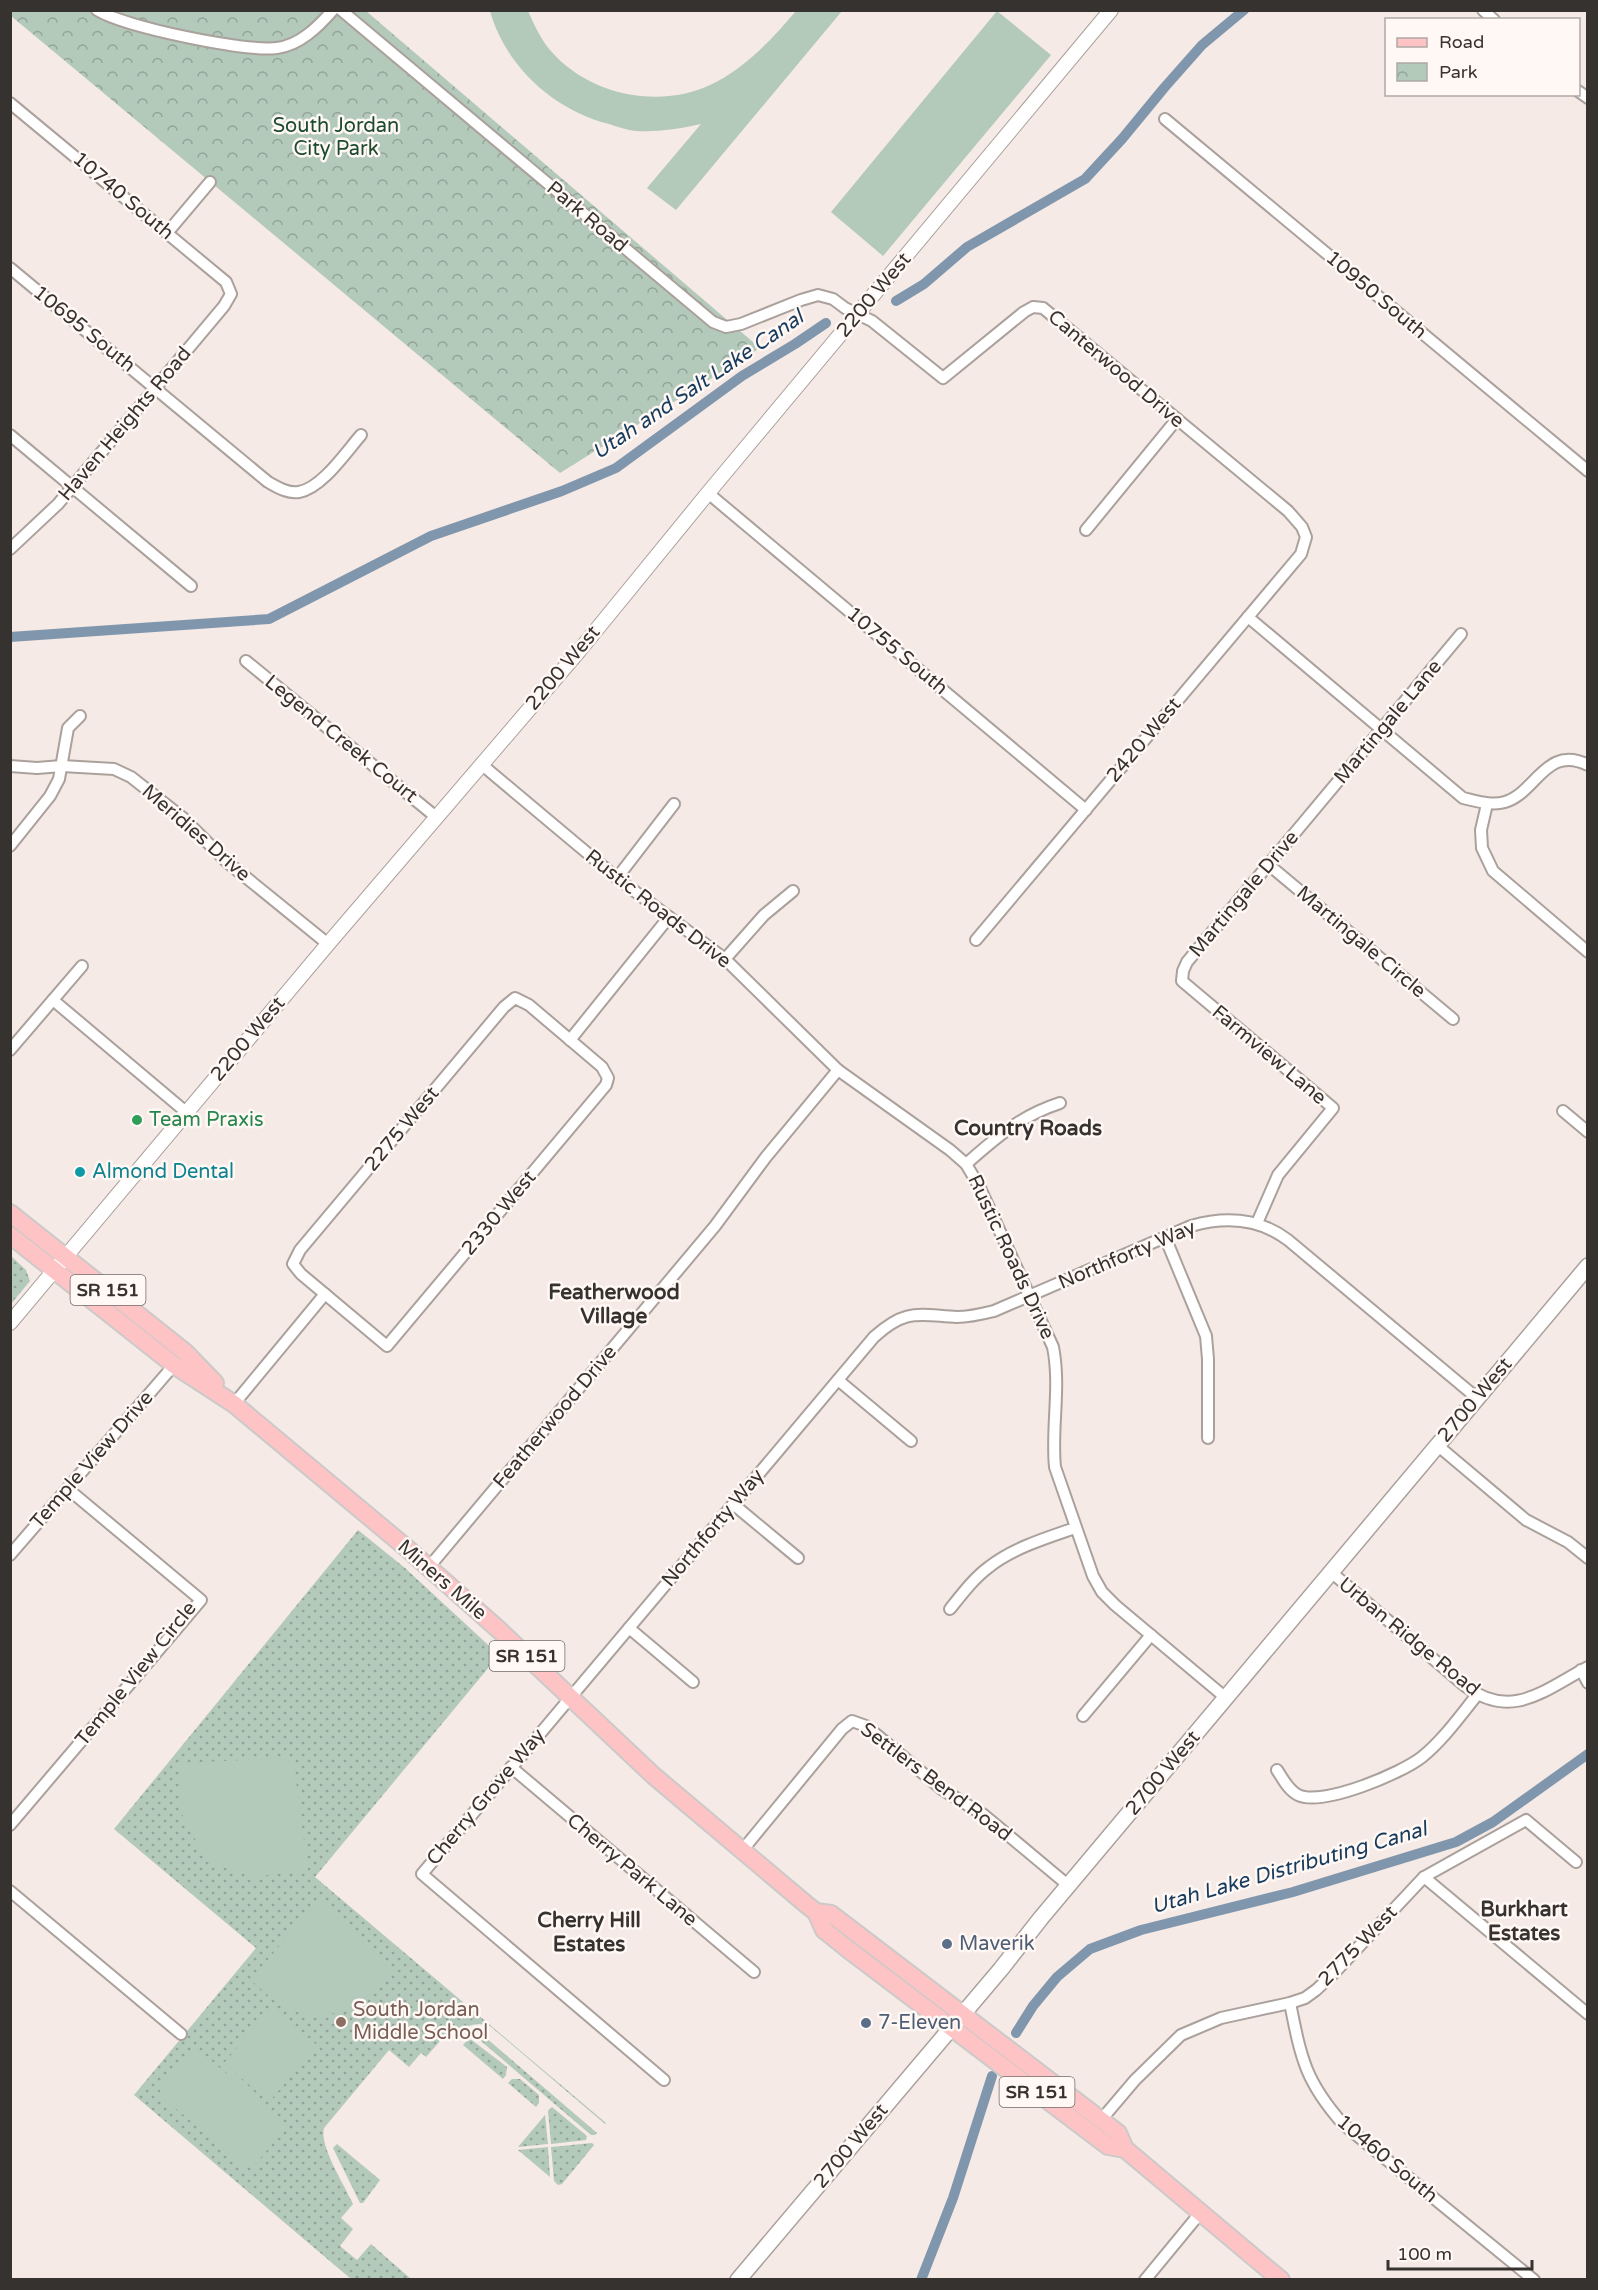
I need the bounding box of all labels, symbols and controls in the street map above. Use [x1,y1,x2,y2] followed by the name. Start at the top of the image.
[1385,18,1580,96] legend
[1439,31,1484,53] text: Road
[1439,61,1478,83] text: Park
[273,114,399,161] park label: South Jordan City Park
[68,147,178,245] street label: 10740 South
[542,176,632,258] street label: Park Road
[1321,246,1431,344] street label: 10950 South
[832,247,917,342] street label: 2200 West
[28,281,140,377] street label: 10695 South
[588,303,811,465] water label: Utah and Salt Lake Canal
[1043,305,1189,433] street label: Canterwood Drive
[54,342,196,506] street label: Haven Heights Road
[842,602,952,700] street label: 10755 South
[521,620,606,715] street label: 2200 West
[1329,655,1447,789] street label: Martingale Lane
[260,670,423,808] street label: Legend Creek Court
[1102,692,1187,787] street label: 2420 West
[137,779,255,887] street label: Meridies Drive
[1184,826,1304,962] street label: Martingale Drive
[580,845,736,973] street label: Rustic Roads Drive
[1291,881,1431,1003] street label: Martingale Circle
[206,991,291,1086] street label: 2200 West
[1207,1000,1331,1110] street label: Farmview Lane
[360,1081,445,1176] street label: 2275 West
[149,1108,264,1132] place label: Team Praxis
[130,1113,144,1127] marker: Team Praxis
[954,1116,1102,1141] district label: Country Roads
[92,1160,234,1184] place label: Almond Dental
[73,1165,87,1179] marker: Almond Dental
[457,1165,542,1260] street label: 2330 West
[962,1171,1060,1343] street label: Rustic Roads Drive
[1055,1215,1199,1295] street label: Northforty Way
[70,1275,146,1305] road number: SR 151
[548,1280,680,1329] district label: Featherwood Village
[488,1340,622,1494] street label: Featherwood Drive
[1433,1352,1518,1447] street label: 2700 West
[26,1386,158,1534] street label: Temple View Drive
[657,1464,770,1592] street label: Northforty Way
[392,1535,492,1625] street label: Miners Mile
[1333,1573,1485,1701] street label: Urban Ridge Road
[70,1597,202,1751] street label: Temple View Circle
[490,1641,564,1671] road number: SR 151
[856,1717,1016,1847] street label: Settlers Bend Road
[422,1723,550,1870] street label: Cherry Grove Way
[1121,1725,1206,1820] street label: 2700 West
[562,1808,702,1932] street label: Cherry Park Lane
[1148,1816,1432,1919] water label: Utah Lake Distributing Canal
[1480,1897,1568,1946] district label: Burkhart Estates
[1314,1900,1403,1991] street label: 2775 West
[537,1908,641,1957] district label: Cherry Hill Estates
[959,1932,1035,1956] place label: Maverik
[940,1937,954,1951] marker: Maverik
[353,1998,488,2045] place label: South Jordan Middle School
[878,2011,961,2035] place label: 7-Eleven
[334,2015,348,2029] marker: South Jordan Middle School
[859,2016,873,2030] marker: 7-Eleven
[1000,2077,1074,2107] road number: SR 151
[809,2098,894,2193] street label: 2700 West
[1332,2110,1442,2208] street label: 10460 South
[1388,2233,1532,2271] scale bar
[1397,2243,1452,2265] text: 100 m

